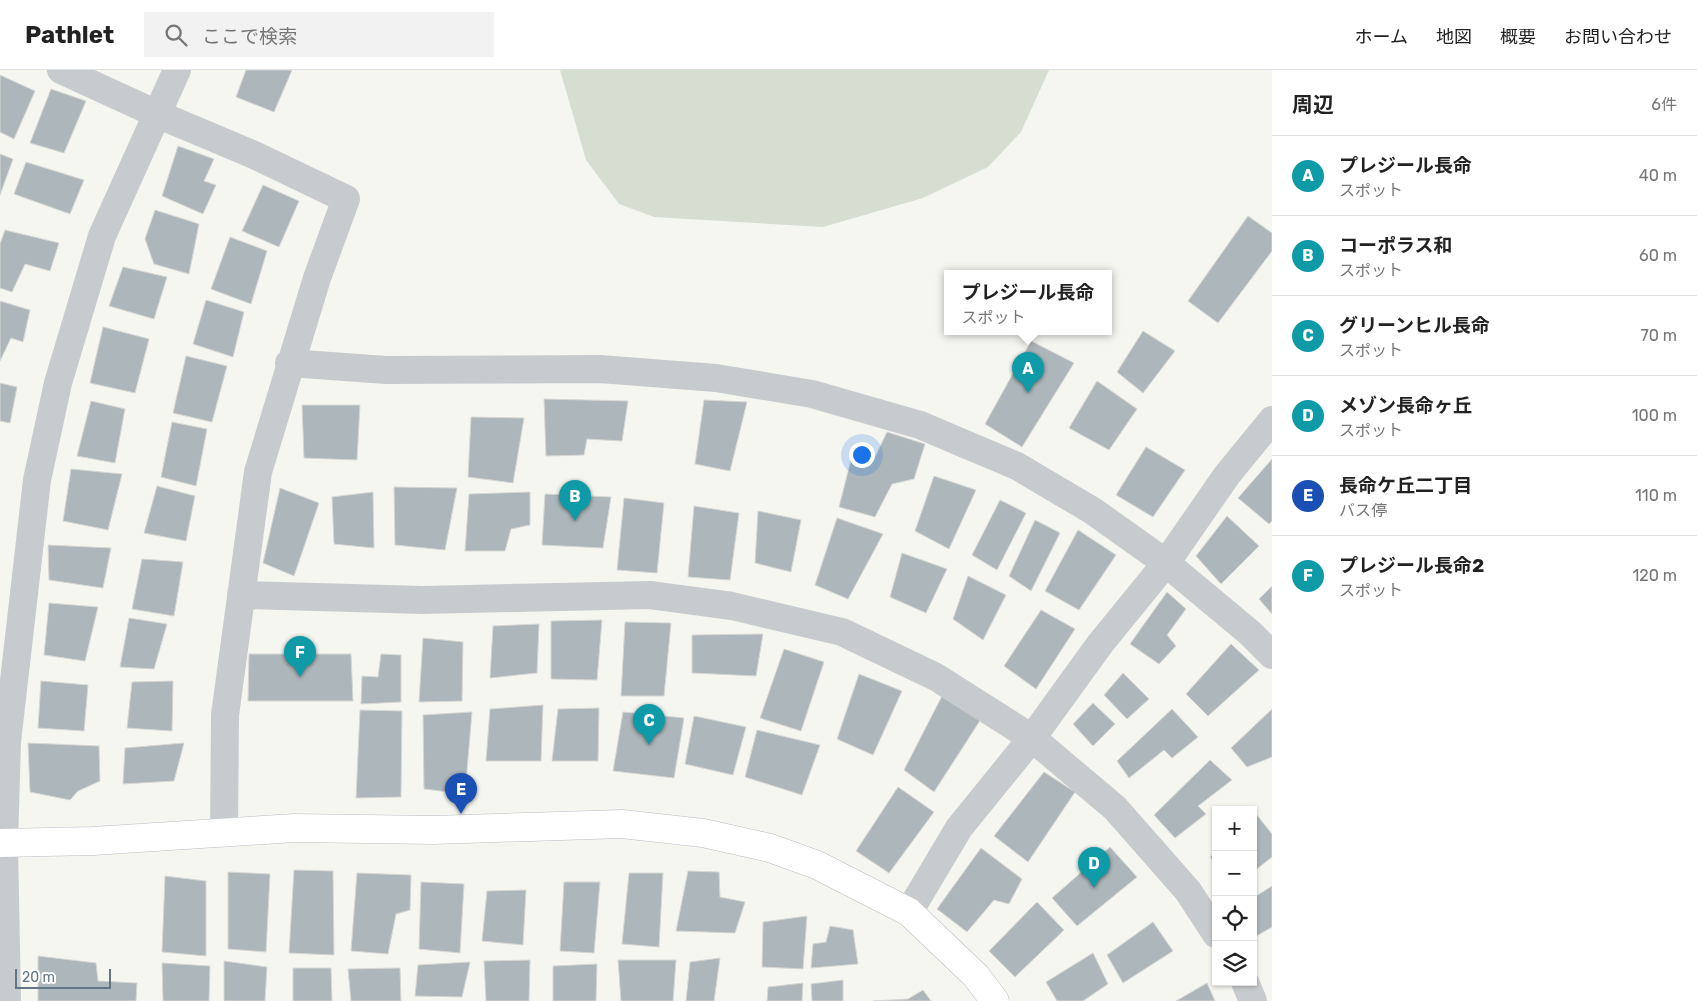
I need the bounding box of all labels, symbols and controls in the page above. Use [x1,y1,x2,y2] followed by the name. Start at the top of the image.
[144,12,494,57] search box
[25,21,114,49] text: Pathlet
[162,21,190,49] icon: search
[202,25,297,48] text: ここで検索
[1355,26,1408,48] text: ホーム
[1436,26,1472,48] text: 地図
[1500,26,1536,48] text: 概要
[1564,26,1672,48] text: お問い合わせ
[1292,92,1334,117] text: 周辺
[1651,95,1677,114] text: 6件
[1339,154,1472,177] text: プレジール長命
[1302,166,1314,185] text: A
[1639,166,1677,185] text: 40 m
[1339,181,1403,200] text: スポット
[1339,234,1453,257] text: コーポラス和
[1302,246,1314,265] text: B
[1639,246,1677,265] text: 60 m
[1339,261,1403,280] text: スポット
[944,270,1112,335] popup
[961,281,1095,304] text: プレジール長命
[961,308,1026,327] text: スポット
[1339,314,1490,337] text: グリーンヒル長命
[1302,326,1314,345] text: C
[1640,326,1677,345] text: 70 m
[1339,341,1403,360] text: スポット
[1012,352,1044,393] pin: A
[1339,394,1472,417] text: メゾン長命ヶ丘
[1302,406,1314,425] text: D
[1632,406,1677,425] text: 100 m
[1339,421,1403,440] text: スポット
[849,442,875,468] your location
[1339,474,1472,497] text: 長命ケ丘二丁目
[559,480,591,521] pin: B
[1303,486,1313,505] text: E
[1635,486,1677,505] text: 110 m
[1339,501,1387,520] text: バス停
[1339,554,1484,577] text: プレジール長命2
[1303,566,1313,585] text: F
[1632,566,1677,585] text: 120 m
[1339,581,1403,600] text: スポット
[284,636,316,677] pin: F
[633,704,665,745] pin: C
[445,773,477,814] pin: E
[1212,806,1257,986] map controls
[1212,806,1257,851] button: +
[1078,847,1110,888] pin: D
[1212,851,1257,896] button: −
[1212,896,1257,941] button: locate
[1212,941,1257,986] button: layers
[15,966,111,989] scale bar
[22,969,55,986] text: 20 m

